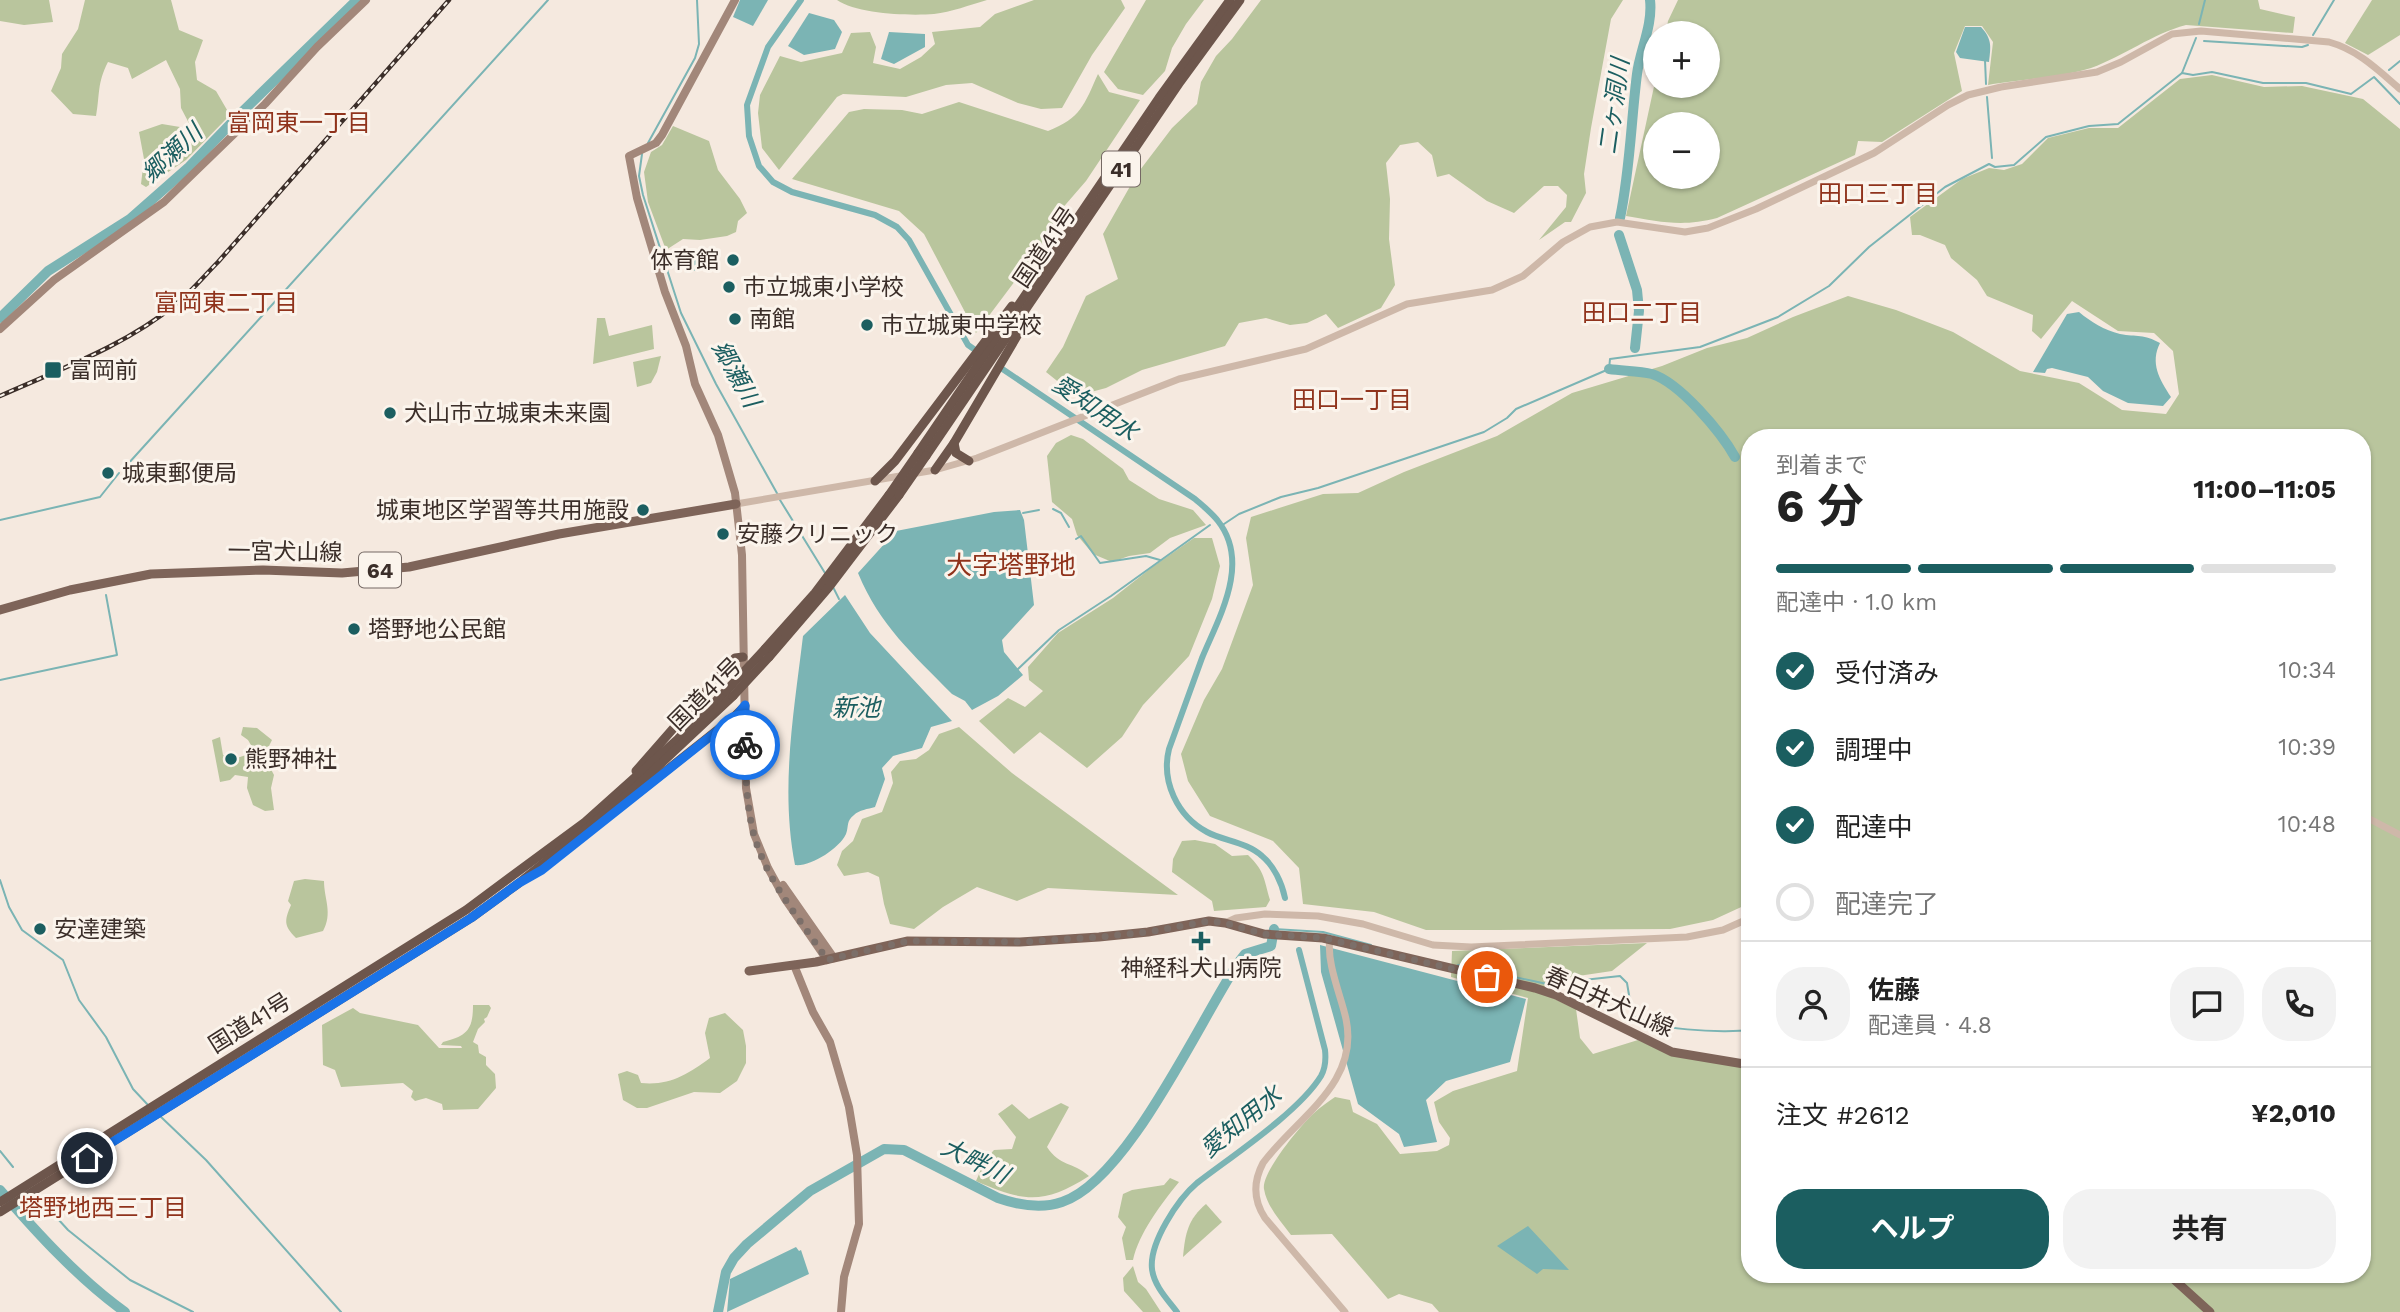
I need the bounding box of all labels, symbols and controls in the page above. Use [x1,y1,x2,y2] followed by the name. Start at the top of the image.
[1643,21,1720,189] map controls
[1643,21,1720,98] button: +
[1593,54,1635,155] water label: 二ヶ洞川
[227,109,371,137] district label: 富岡東一丁目
[1643,112,1720,189] button: −
[136,116,210,188] water label: 郷瀬川
[1102,152,1140,186] road number: 41
[1818,180,1938,208] district label: 田口三丁目
[1008,201,1082,293] street label: 国道41号
[650,247,719,274] place label: 体育館
[725,252,741,268] marker: 体育館
[743,274,904,301] place label: 市立城東小学校
[721,279,737,295] marker: 市立城東小学校
[154,289,298,317] district label: 富岡東二丁目
[1582,299,1702,327] district label: 田口二丁目
[749,306,795,333] place label: 南館
[727,311,743,327] marker: 南館
[881,312,1042,339] place label: 市立城東中学校
[859,317,875,333] marker: 市立城東中学校
[706,336,767,415] water label: 郷瀬川
[69,357,138,384] place label: 富岡前
[43,360,63,380] marker: 富岡前
[1047,370,1145,448] water label: 愛知用水
[1292,386,1412,414] district label: 田口一丁目
[404,400,611,427] place label: 犬山市立城東未来園
[382,405,398,421] marker: 犬山市立城東未来園
[1776,452,1868,479] text: 到着まで
[122,460,237,487] place label: 城東郵便局
[100,465,116,481] marker: 城東郵便局
[2193,474,2336,504] text: 11:00–11:05
[1776,479,1864,533] text: 6 分
[376,497,629,524] place label: 城東地区学習等共用施設
[635,502,651,518] marker: 城東地区学習等共用施設
[737,521,898,548] place label: 安藤クリニック
[715,526,731,542] marker: 安藤クリニック
[227,537,343,567] street label: 一宮犬山線
[946,550,1076,580] district label: 大字塔野地
[359,552,401,588] road number: 64
[1776,589,1937,616] text: 配達中 · 1.0 km
[368,616,506,643] place label: 塔野地公民館
[346,621,362,637] marker: 塔野地公民館
[663,652,747,736] street label: 国道41号
[1776,652,1814,690] icon: check
[2278,657,2336,684] text: 10:34
[1835,658,1939,688] text: 受付済み
[832,694,882,722] water label: 新池
[710,710,780,780] courier
[726,726,764,764] icon: bike
[1776,729,1814,767] icon: check
[2278,734,2336,761] text: 10:39
[1835,735,1913,765] text: 調理中
[245,746,337,773] place label: 熊野神社
[223,751,239,767] marker: 熊野神社
[1776,806,1814,844] icon: check
[2278,811,2336,838] text: 10:48
[1835,812,1913,842] text: 配達中
[1835,889,1939,919] text: 配達完了
[54,916,146,943] place label: 安達建築
[32,921,48,937] marker: 安達建築
[1191,931,1211,951] marker: 神経科犬山病院
[1457,947,1517,1007] pin
[1121,955,1282,982] place label: 神経科犬山病院
[1468,958,1506,996] icon: bag
[1540,962,1678,1042] street label: 春日井犬山線
[1776,967,1850,1041] button: person
[2170,967,2244,1041] button: chat
[2262,967,2336,1041] button: phone
[1868,975,1920,1005] text: 佐藤
[204,987,296,1059] street label: 国道41号
[1868,1012,1992,1039] text: 配達員 · 4.8
[1195,1079,1289,1163] water label: 愛知用水
[2251,1098,2336,1128] text: ¥2,010
[1776,1100,1910,1130] text: 注文 #2612
[57,1128,117,1188] pin
[937,1133,1016,1191] water label: 大畔川
[68,1139,106,1177] icon: home
[1776,1189,2049,1269] button: ヘルプ
[2063,1189,2336,1269] button: 共有
[19,1194,187,1222] district label: 塔野地西三丁目

